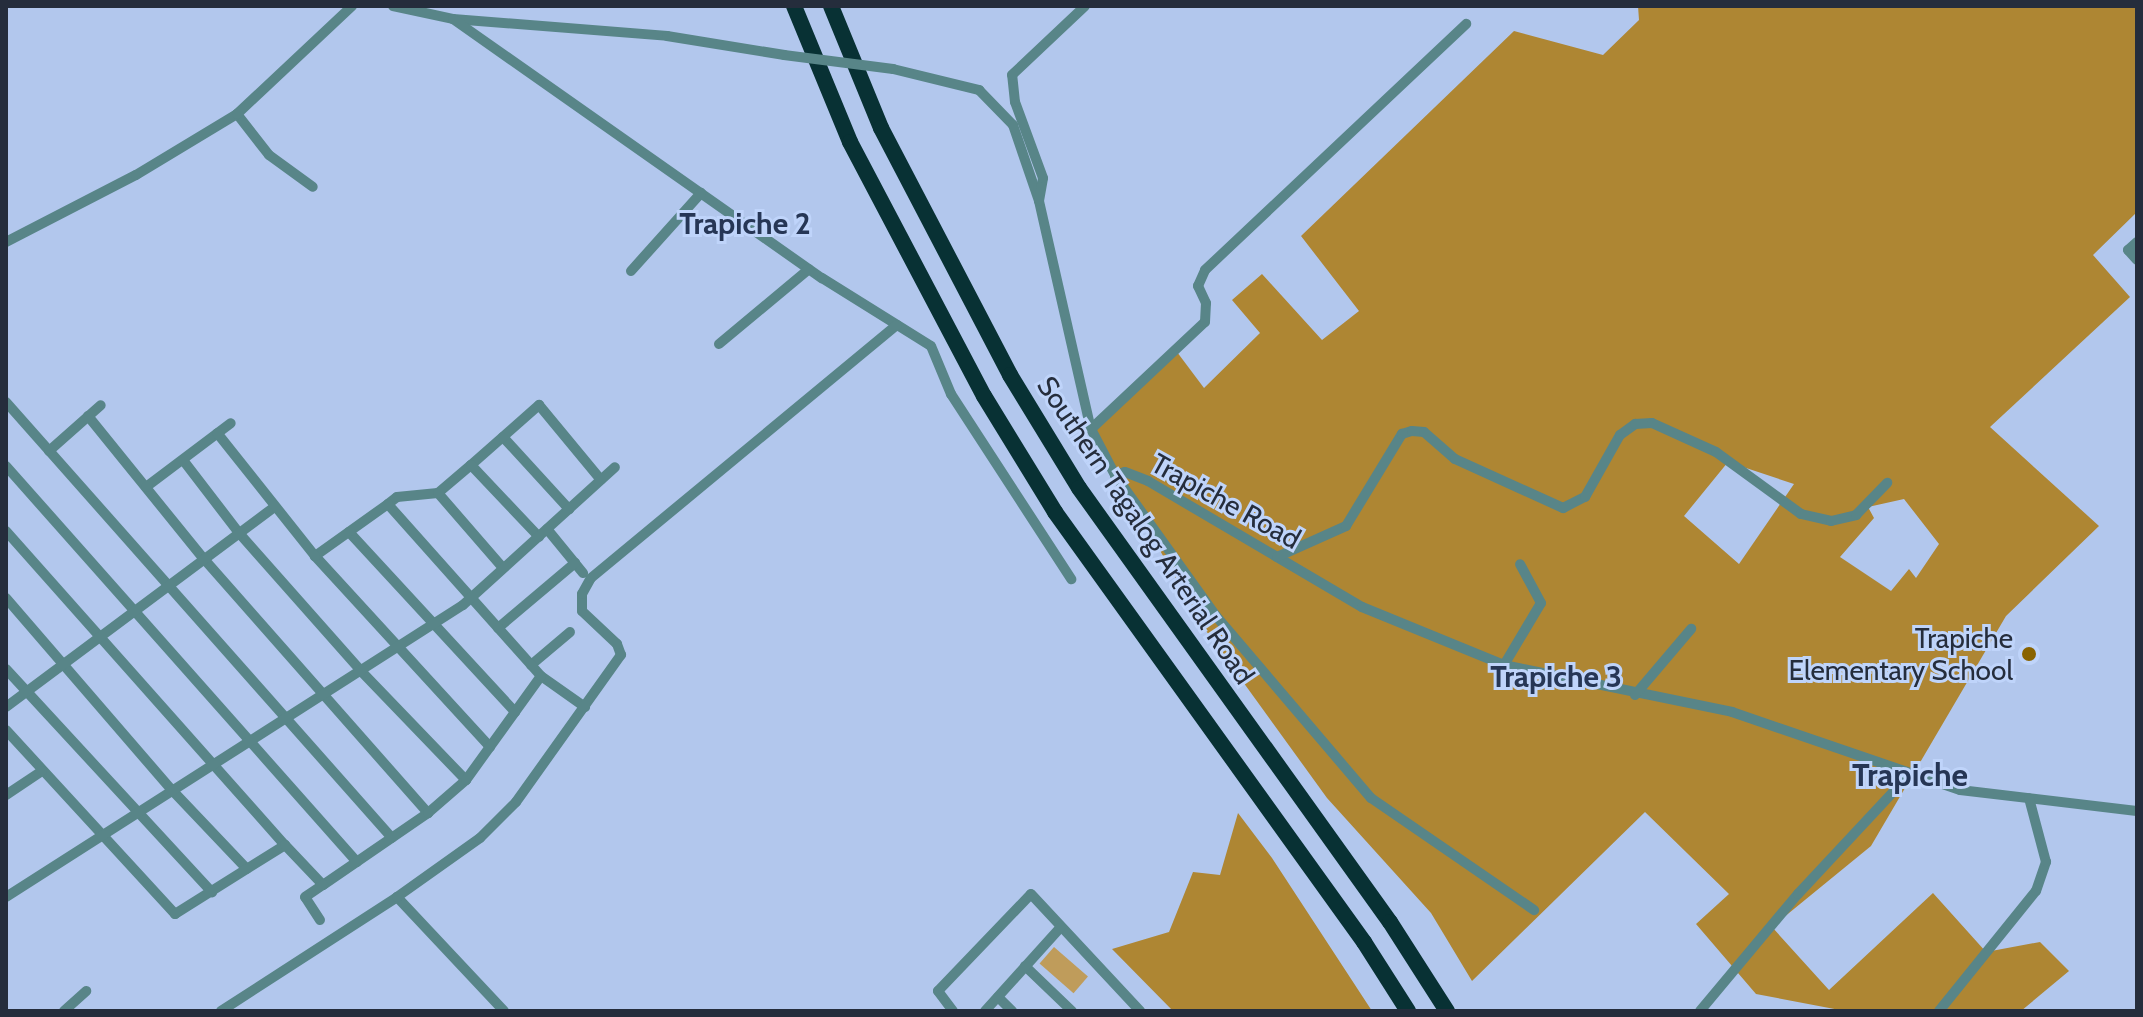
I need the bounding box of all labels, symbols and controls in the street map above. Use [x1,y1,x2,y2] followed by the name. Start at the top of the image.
[679,206,811,242] district label: Trapiche 2
[1030,370,1262,690] street label: Southern Tagalog Arterial Road
[1146,446,1306,556] street label: Trapiche Road
[1789,621,2013,687] place label: Trapiche Elementary School
[2020,645,2038,663] marker: Trapiche Elementary School
[1490,659,1622,695] district label: Trapiche 3
[1852,756,1968,794] district label: Trapiche

